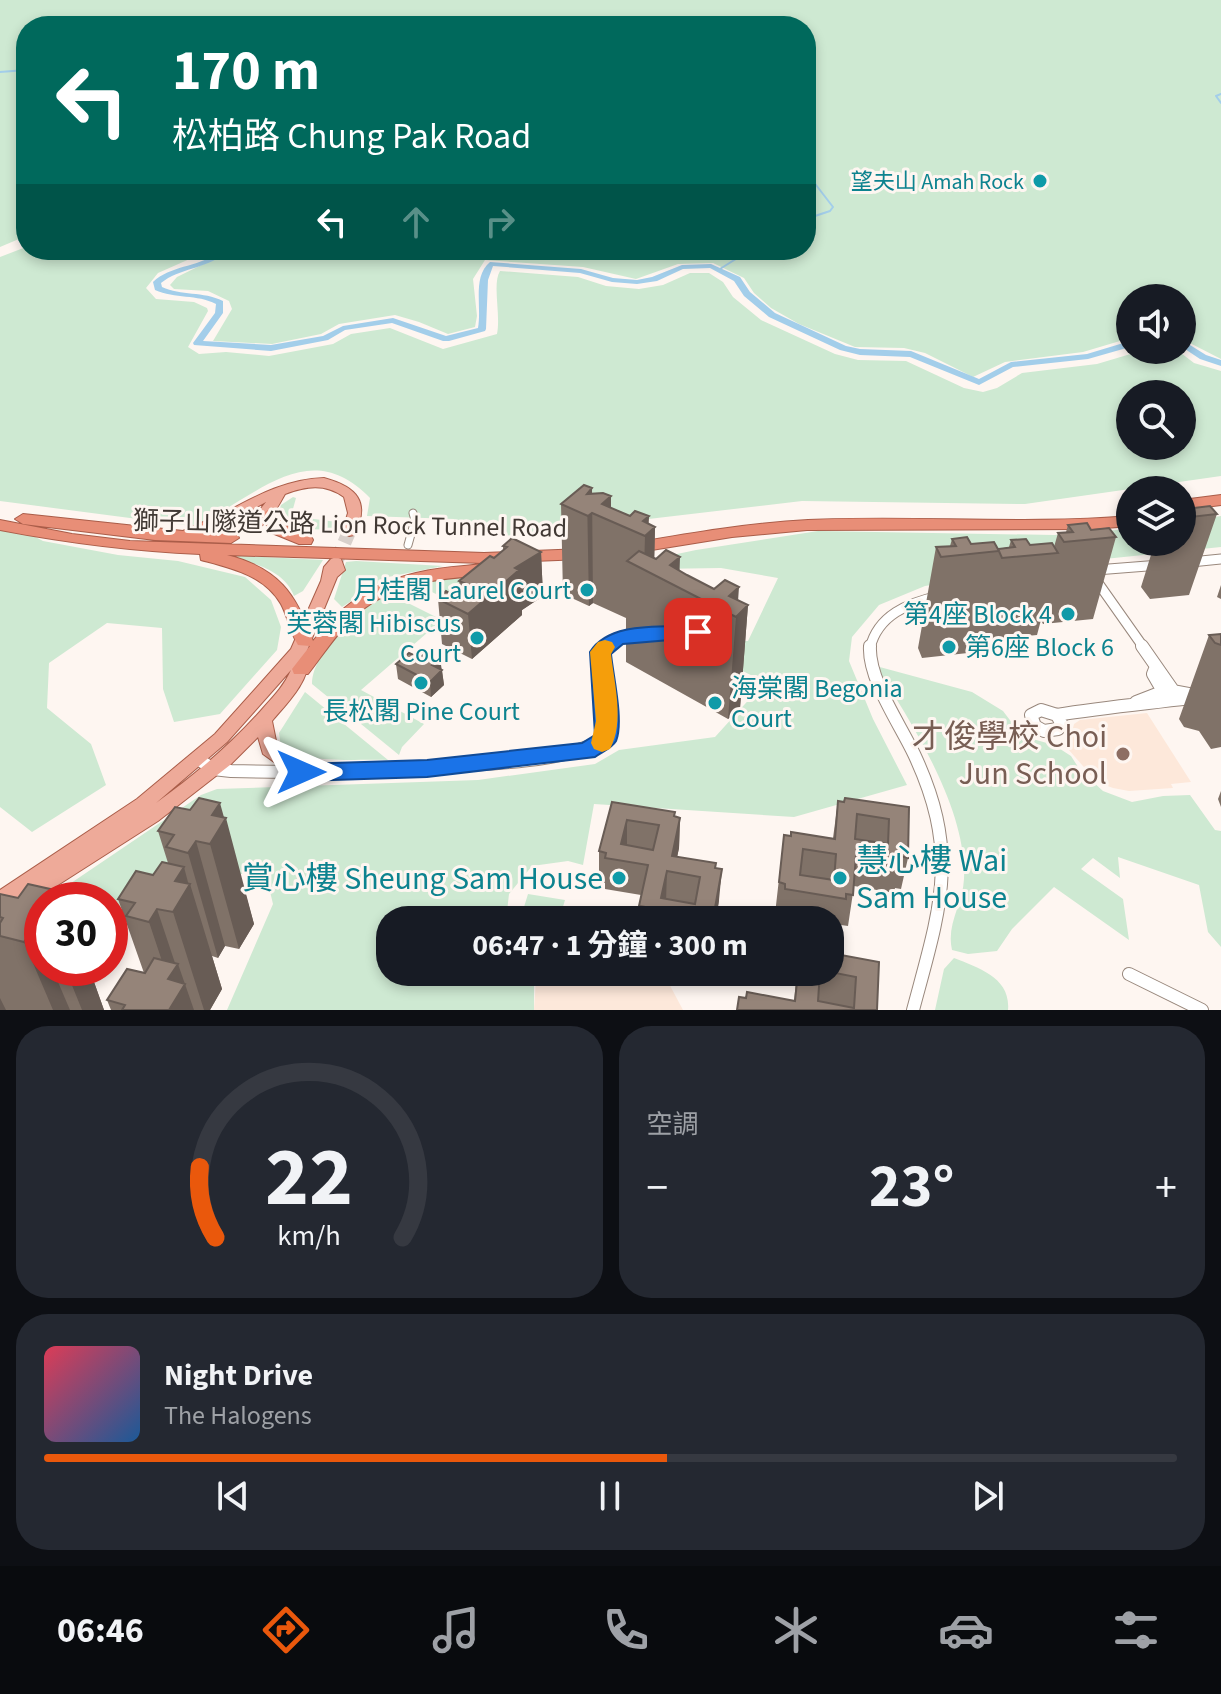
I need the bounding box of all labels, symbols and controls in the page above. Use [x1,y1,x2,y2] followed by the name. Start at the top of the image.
[172,32,320,111] text: 170 m
[40,48,144,152] icon: left
[172,111,531,162] text: 松柏路 Chung Pak Road
[851,166,1024,198] place label: 望夫山 Amah Rock
[1031,172,1049,190] marker: 望夫山 Amah Rock
[310,200,354,244] icon: left
[394,200,438,244] icon: ahead
[478,200,522,244] icon: right
[1116,284,1196,556] map controls
[1116,284,1196,364] button: sound
[1116,380,1196,460] button: search
[1116,476,1196,556] button: layers
[133,502,567,547] street label: 獅子山隧道公路 Lion Rock Tunnel Road
[354,572,571,609] place label: 月桂閣 Laurel Court
[578,581,596,599] marker: 月桂閣 Laurel Court
[903,596,1052,633] place label: 第4座 Block 4
[664,598,732,666] pin
[286,605,461,672] place label: 芙蓉閣 Hibiscus Court
[1059,605,1077,623] marker: 第4座 Block 4
[676,610,720,654] icon: arrive
[468,629,486,647] marker: 芙蓉閣 Hibiscus Court
[965,629,1114,666] place label: 第6座 Block 6
[940,638,958,656] marker: 第6座 Block 6
[731,670,903,737] place label: 海棠閣 Begonia Court
[412,674,430,692] marker: 長松閣 Pine Court
[322,693,520,730] place label: 長松閣 Pine Court
[706,694,724,712] marker: 海棠閣 Begonia Court
[912,714,1107,797] place label: 才俊學校 Choi Jun School
[259,730,343,814] position arrow
[1114,745,1132,763] marker: 才俊學校 Choi Jun School
[856,838,1007,921] place label: 慧心樓 Wai Sam House
[242,856,603,902] place label: 賞心樓 Sheung Sam House
[610,869,628,887] marker: 賞心樓 Sheung Sam House
[831,869,849,887] marker: 慧心樓 Wai Sam House
[24,882,128,986] speed limit sign: 30
[472,924,748,967] text: 06:47 · 1 分鐘 · 300 m
[647,1106,699,1143] text: 空調
[265,1119,353,1237] text: 22
[869,1145,954,1230] text: 23°
[647,1157,668,1220] text: −
[1155,1157,1177,1220] text: +
[278,1216,341,1256] text: km/h
[164,1354,313,1397] text: Night Drive
[164,1397,312,1434] text: The Halogens
[211,1474,255,1518] icon: previous
[588,1474,632,1518] icon: pause
[966,1474,1010,1518] icon: next
[258,1602,314,1658] icon: directions
[428,1602,484,1658] icon: music
[598,1602,654,1658] icon: phone
[768,1602,824,1658] icon: climate
[938,1602,994,1658] icon: car
[1108,1602,1164,1658] icon: filters
[57,1605,144,1656] text: 06:46

